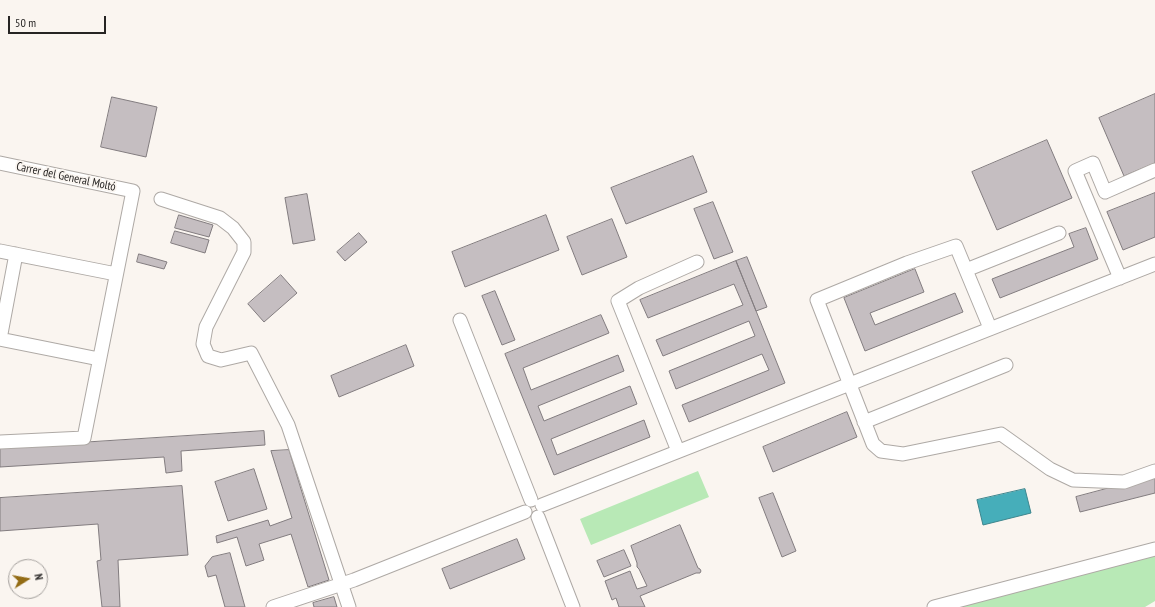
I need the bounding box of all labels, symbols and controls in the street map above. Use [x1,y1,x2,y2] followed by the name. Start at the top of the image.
[10,8,108,34] scale bar
[15,15,36,30] text: 50 m
[15,159,117,195] street label: Carrer del General Moltó
[8,559,48,599] north arrow
[31,573,46,581] text: N

